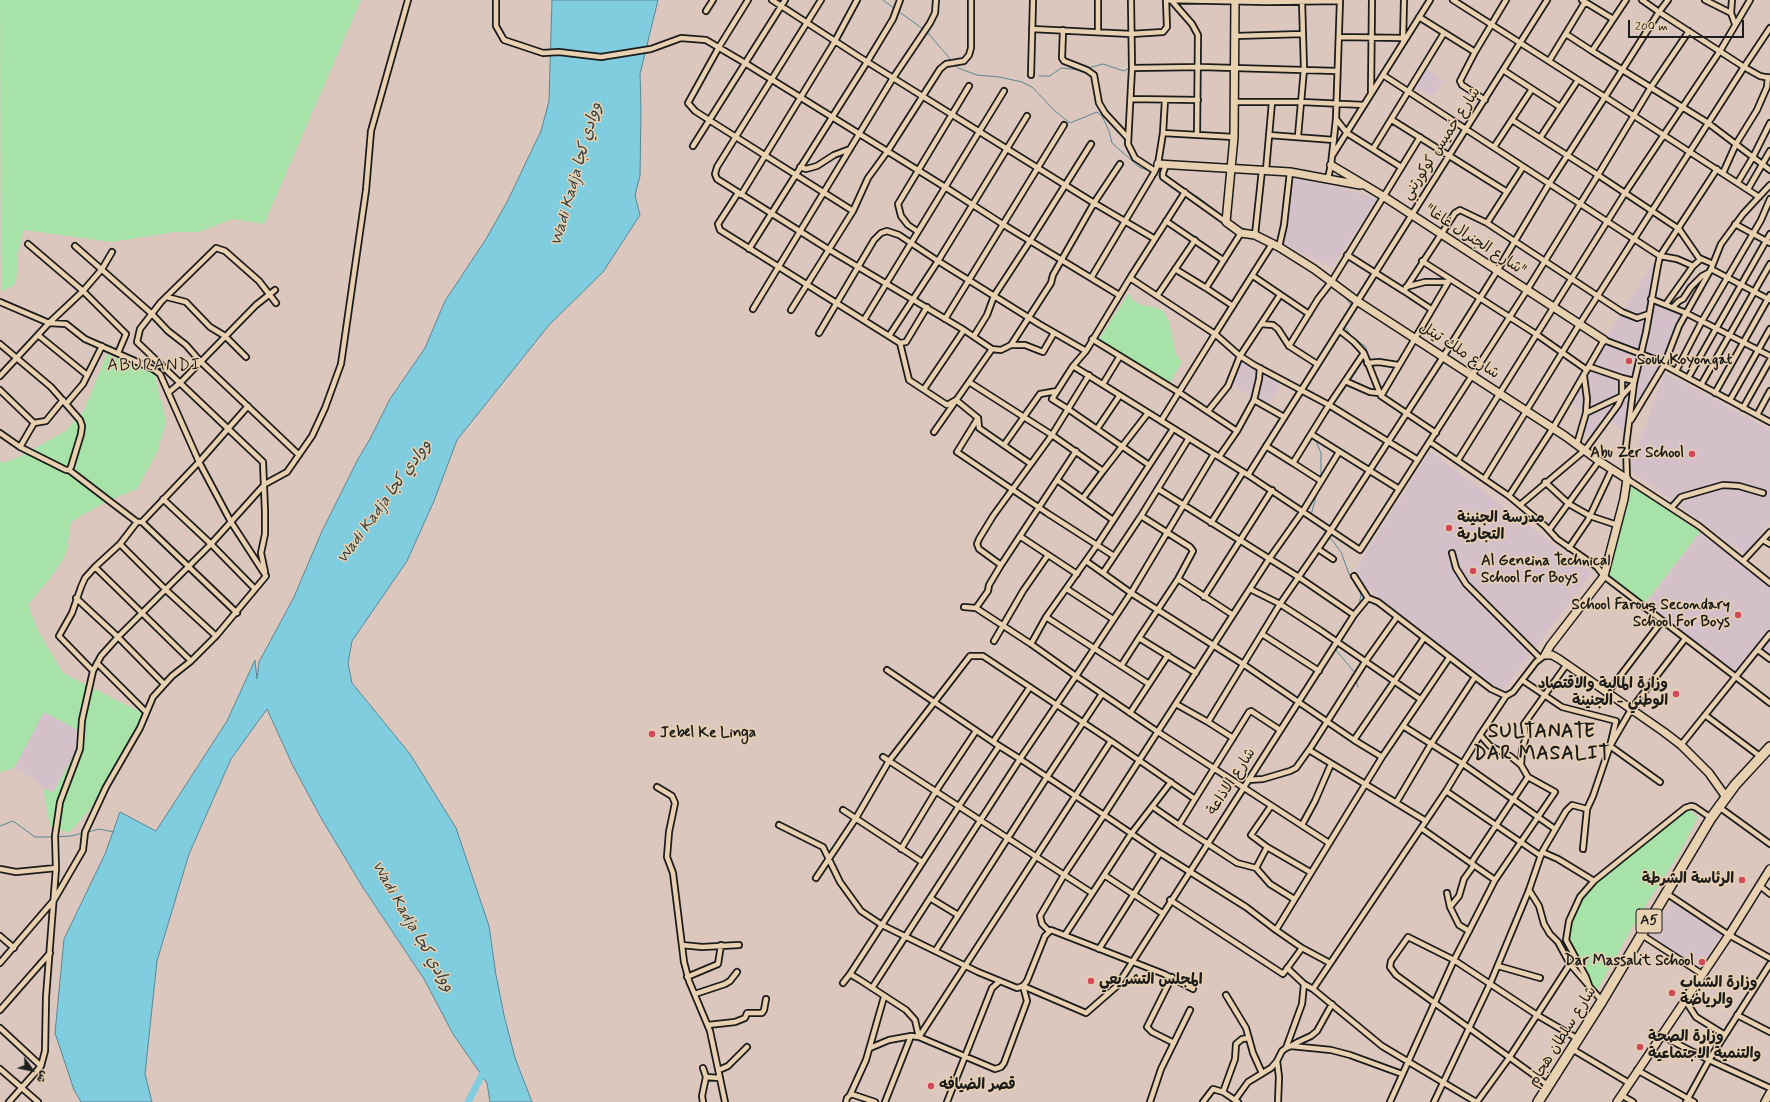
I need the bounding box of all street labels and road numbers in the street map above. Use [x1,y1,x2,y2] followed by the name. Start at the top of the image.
[1399,84,1485,204] street label: شارع خميس كوكورتني
[1421,202,1529,280] street label: "شارع الجنرال غاغا"
[1416,318,1502,384] street label: شارع ملك تيتل
[1204,745,1260,819] street label: شارع الاذاعة
[1636,909,1662,933] road number: A5
[1525,983,1601,1091] street label: شارع سلطان هجام

